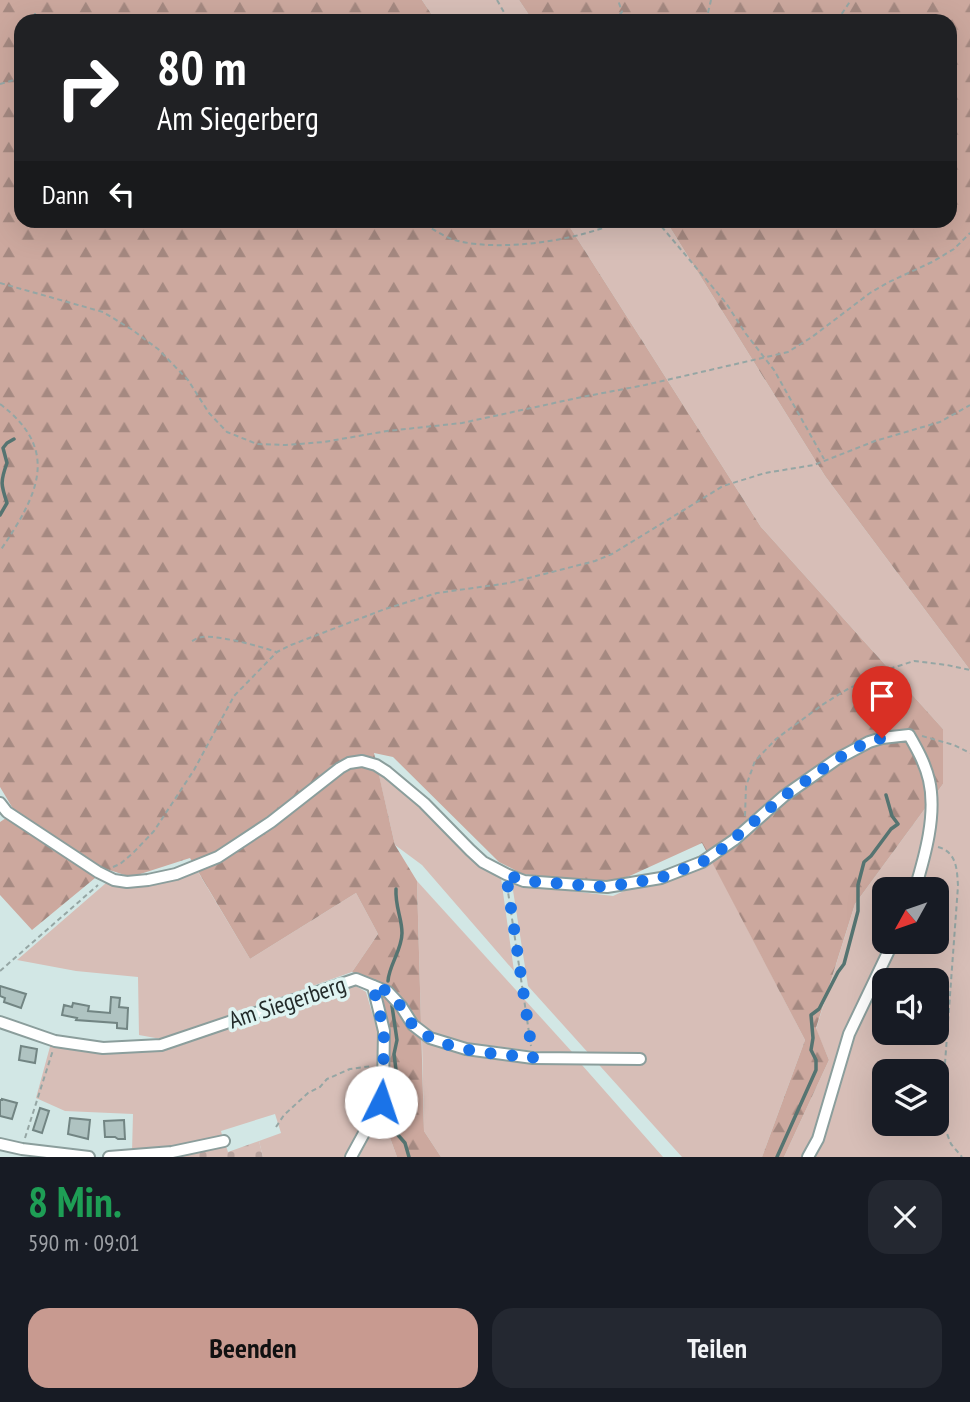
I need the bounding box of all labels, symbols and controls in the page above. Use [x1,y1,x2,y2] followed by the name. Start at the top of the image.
[157,35,246,99] text: 80 m
[42,42,133,133] icon: right
[157,97,319,139] text: Am Siegerberg
[103,175,141,213] icon: left
[42,178,89,211] text: Dann
[852,666,912,738] pin
[863,677,901,715] icon: arrive
[872,877,948,954] north arrow
[872,877,949,1136] map controls
[872,968,949,1045] button: sound
[224,969,350,1035] street label: Am Siegerberg
[872,1059,949,1136] button: layers
[344,1065,418,1139] position arrow
[28,1174,122,1229] text: 8 Min.
[868,1180,942,1254] button: close
[28,1228,140,1257] text: 590 m · 09:01
[28,1308,478,1388] button: Beenden
[492,1308,942,1388] button: Teilen

